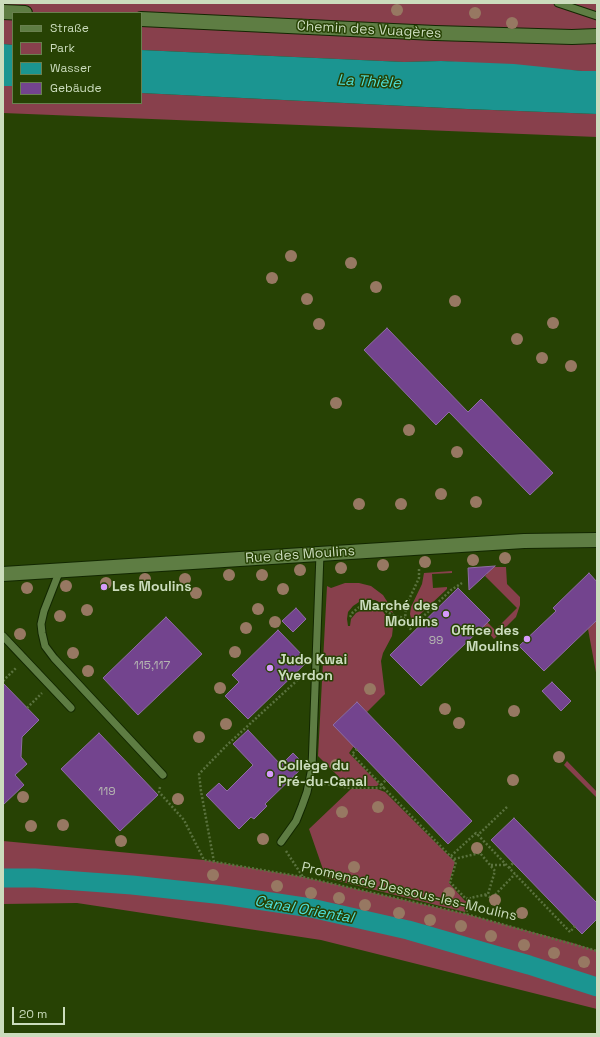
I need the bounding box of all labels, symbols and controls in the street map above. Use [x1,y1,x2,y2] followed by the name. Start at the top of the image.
[12,12,142,104] legend
[296,18,442,42] street label: Chemin des Vuagères
[50,20,89,36] text: Straße
[50,40,75,56] text: Park
[50,60,92,76] text: Wasser
[337,71,401,93] water label: La Thièle
[50,80,102,96] text: Gebäude
[245,543,355,567] street label: Rue des Moulins
[112,579,192,595] place label: Les Moulins
[99,582,109,592] marker: Les Moulins
[359,598,438,630] place label: Marché des Moulins
[441,609,451,619] marker: Marché des Moulins
[451,623,519,656] place label: Office des Moulins
[429,634,443,648] house number: 99
[522,634,532,644] marker: Office des Moulins
[278,652,347,684] place label: Judo Kwai Yverdon
[134,659,170,673] house number: 115,117
[265,663,275,673] marker: Judo Kwai Yverdon
[278,758,367,790] place label: Collège du Pré-du-Canal
[265,769,275,779] marker: Collège du Pré-du-Canal
[98,785,116,799] house number: 119
[300,859,518,925] street label: Promenade Dessous-les-Moulins
[253,892,355,928] water label: Canal Oriental
[14,999,67,1025] scale bar
[19,1006,47,1022] text: 20 m

